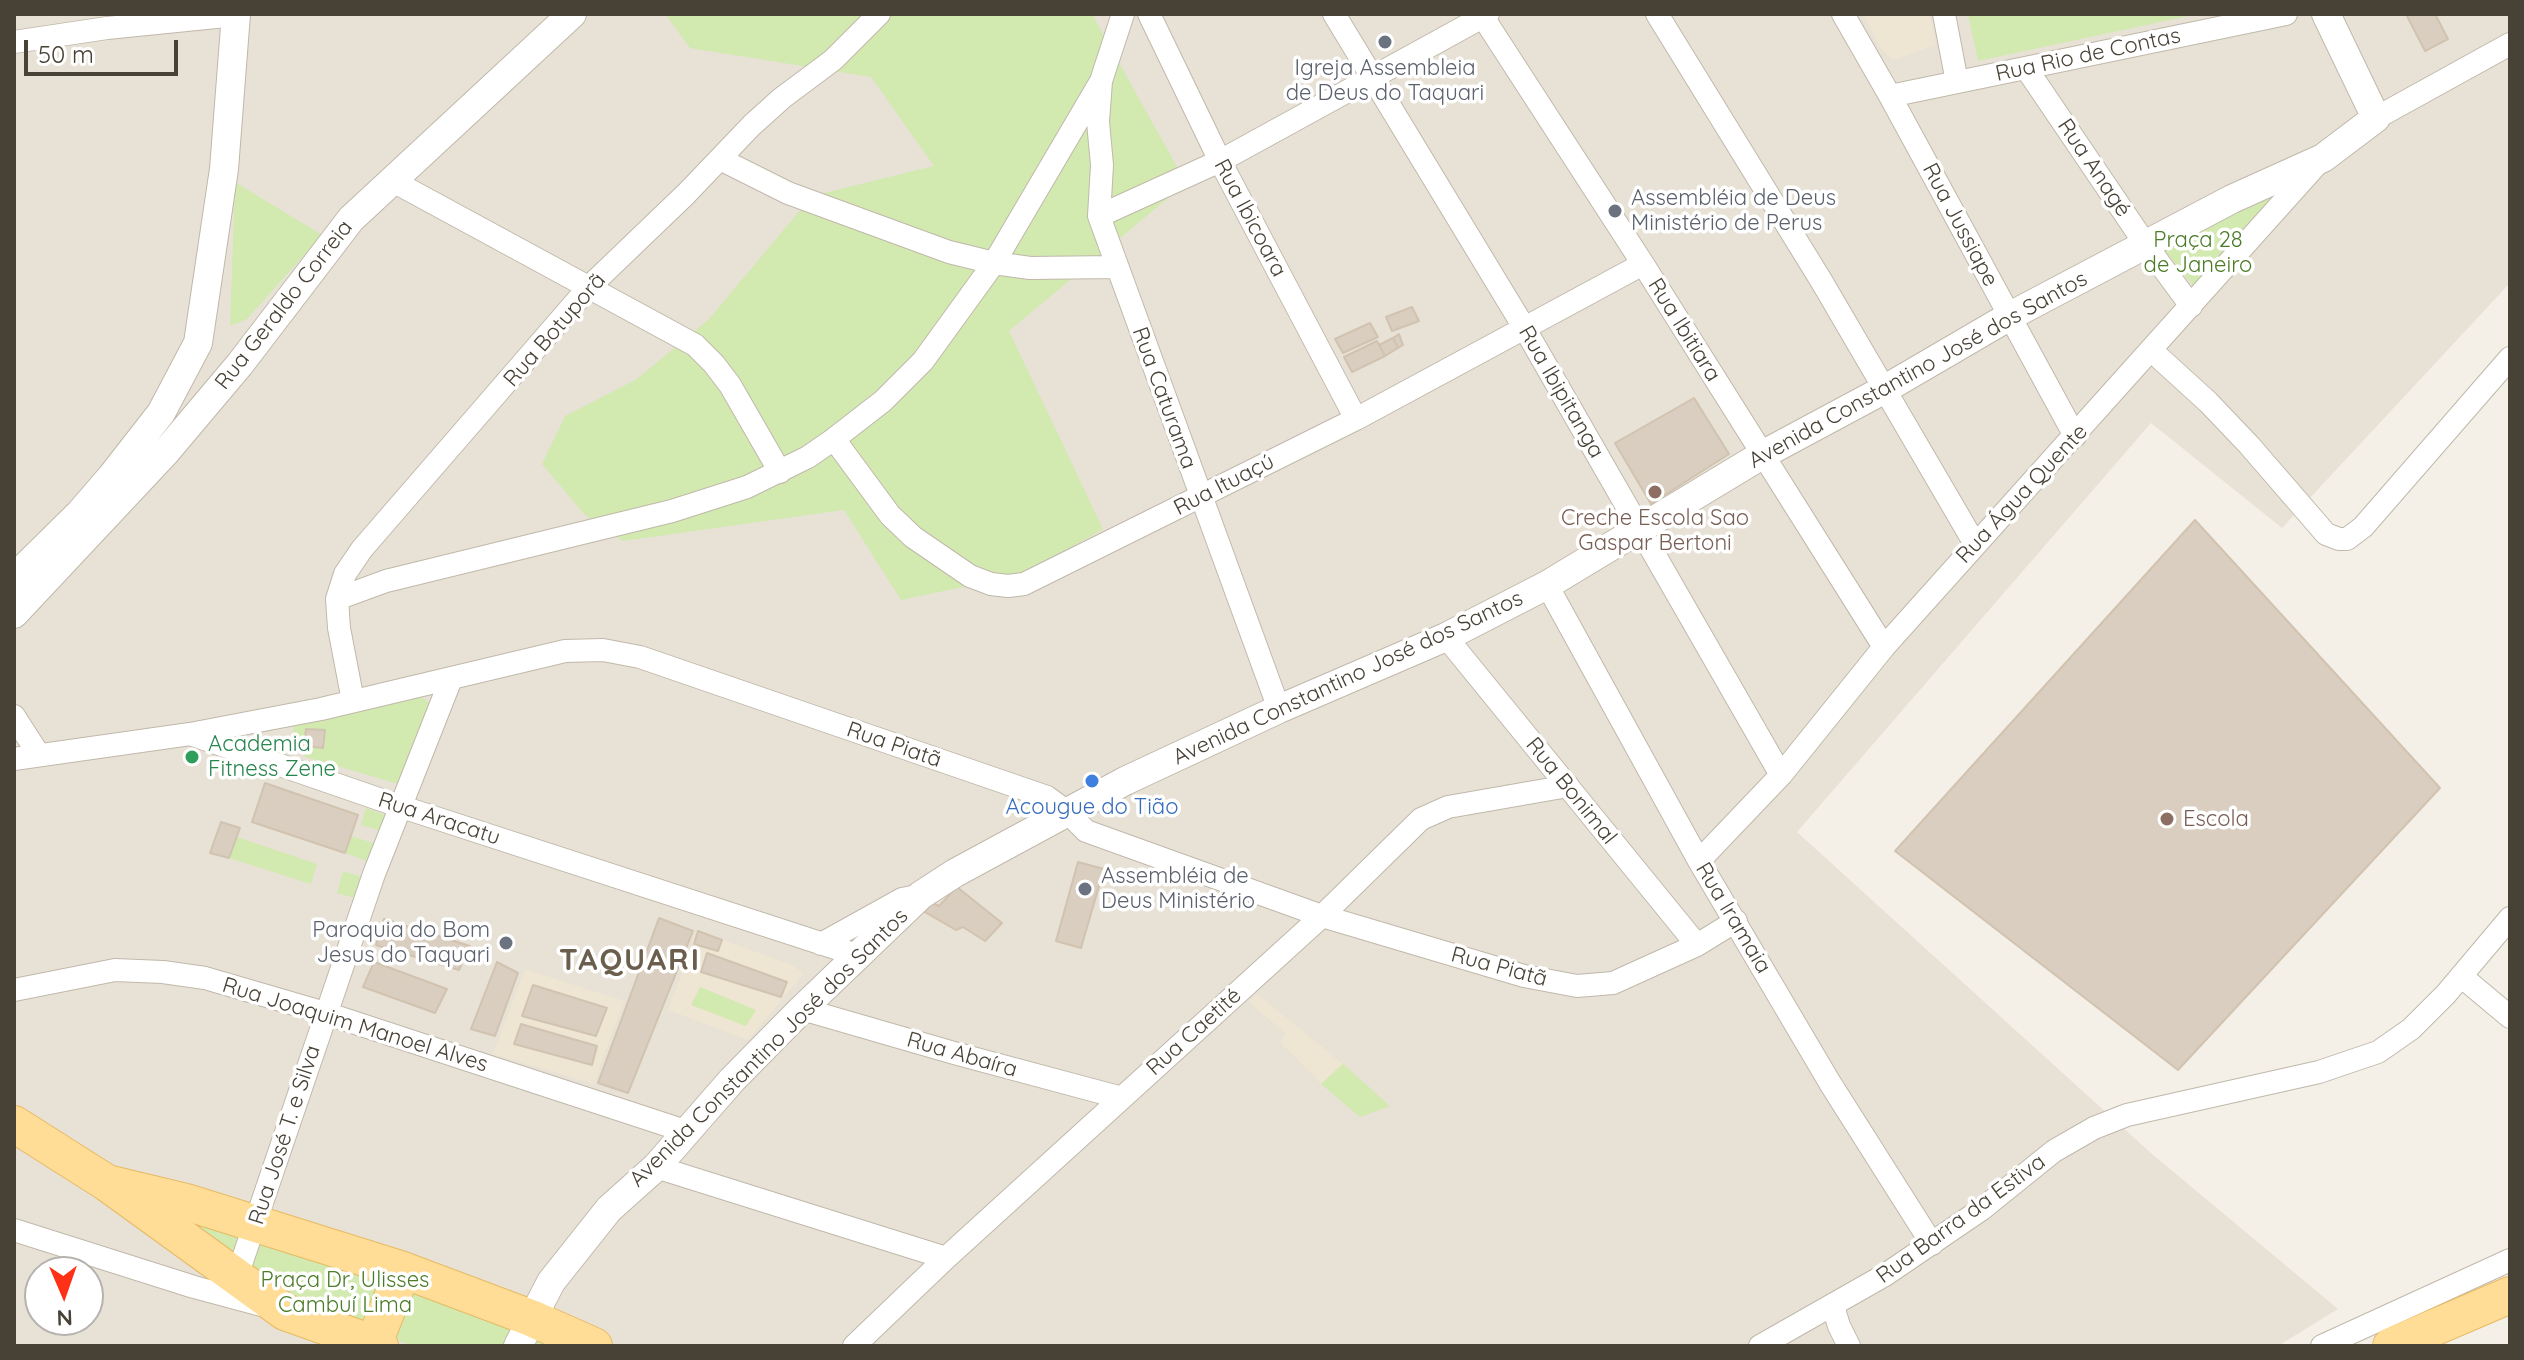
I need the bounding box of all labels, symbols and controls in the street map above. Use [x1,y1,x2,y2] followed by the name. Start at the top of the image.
[1993,23,2183,87] street label: Rua Rio de Contas
[28,24,182,74] scale bar
[1376,33,1394,51] marker: Igreja Assembleia de Deus do Taquari
[38,39,94,69] text: 50 m
[1286,55,1484,106] place label: Igreja Assembleia de Deus do Taquari
[2052,114,2136,222] street label: Rua Anagé
[1208,155,1292,281] street label: Rua Ibicoara
[1916,159,2004,291] street label: Rua Jussiape
[1631,185,1836,236] place label: Assembléia de Deus Ministério de Perus
[1606,202,1624,220] marker: Assembléia de Deus Ministério de Perus
[210,215,358,395] street label: Rua Geraldo Correia
[2144,227,2252,278] park label: Praça 28 de Janeiro
[1744,266,2092,474] street label: Avenida Constantino José dos Santos
[498,268,612,392] street label: Rua Botuporã
[1642,273,1726,387] street label: Rua Ibitiara
[1512,321,1610,463] street label: Rua Ibipitanga
[1126,323,1202,473] street label: Rua Caturama
[1951,419,2093,569] street label: Rua Água Quente
[1169,448,1279,522] street label: Rua Ituaçú
[1646,483,1664,501] marker: Creche Escola Sao Gaspar Bertoni
[1561,505,1749,556] place label: Creche Escola Sao Gaspar Bertoni
[1169,585,1527,771] street label: Avenida Constantino José dos Santos
[843,717,945,773] street label: Rua Piatã
[208,731,336,782] place label: Academia Fitness Zene
[1520,732,1622,850] street label: Rua Bonimal
[183,748,201,766] marker: Academia Fitness Zene
[1083,772,1101,790] marker: Acougue do Tião
[375,787,503,851] street label: Rua Aracatu
[1006,794,1178,820] place label: Acougue do Tião
[2183,806,2249,832] place label: Escola
[2158,810,2176,828] marker: Escola
[1690,858,1776,978] street label: Rua Iramaia
[1101,863,1255,914] place label: Assembléia de Deus Ministério
[1076,880,1094,898] marker: Assembléia de Deus Ministério
[624,903,914,1193] street label: Avenida Constantino José dos Santos
[312,917,490,968] place label: Paroquia do Bom Jesus do Taquari
[497,934,515,952] marker: Paroquia do Bom Jesus do Taquari
[1448,942,1550,992] street label: Rua Piatã
[559,943,701,979] district label: TAQUARI
[219,972,491,1078] street label: Rua Joaquim Manoel Alves
[1141,983,1247,1081] street label: Rua Caetité
[904,1027,1020,1083] street label: Rua Abaíra
[244,1042,326,1228] street label: Rua José T. e Silva
[1871,1149,2051,1289] street label: Rua Barra da Estiva
[24,1256,104,1336] north arrow
[261,1267,429,1318] park label: Praça Dr, Ulisses Cambuí Lima
[56,1304,73,1332] text: N

